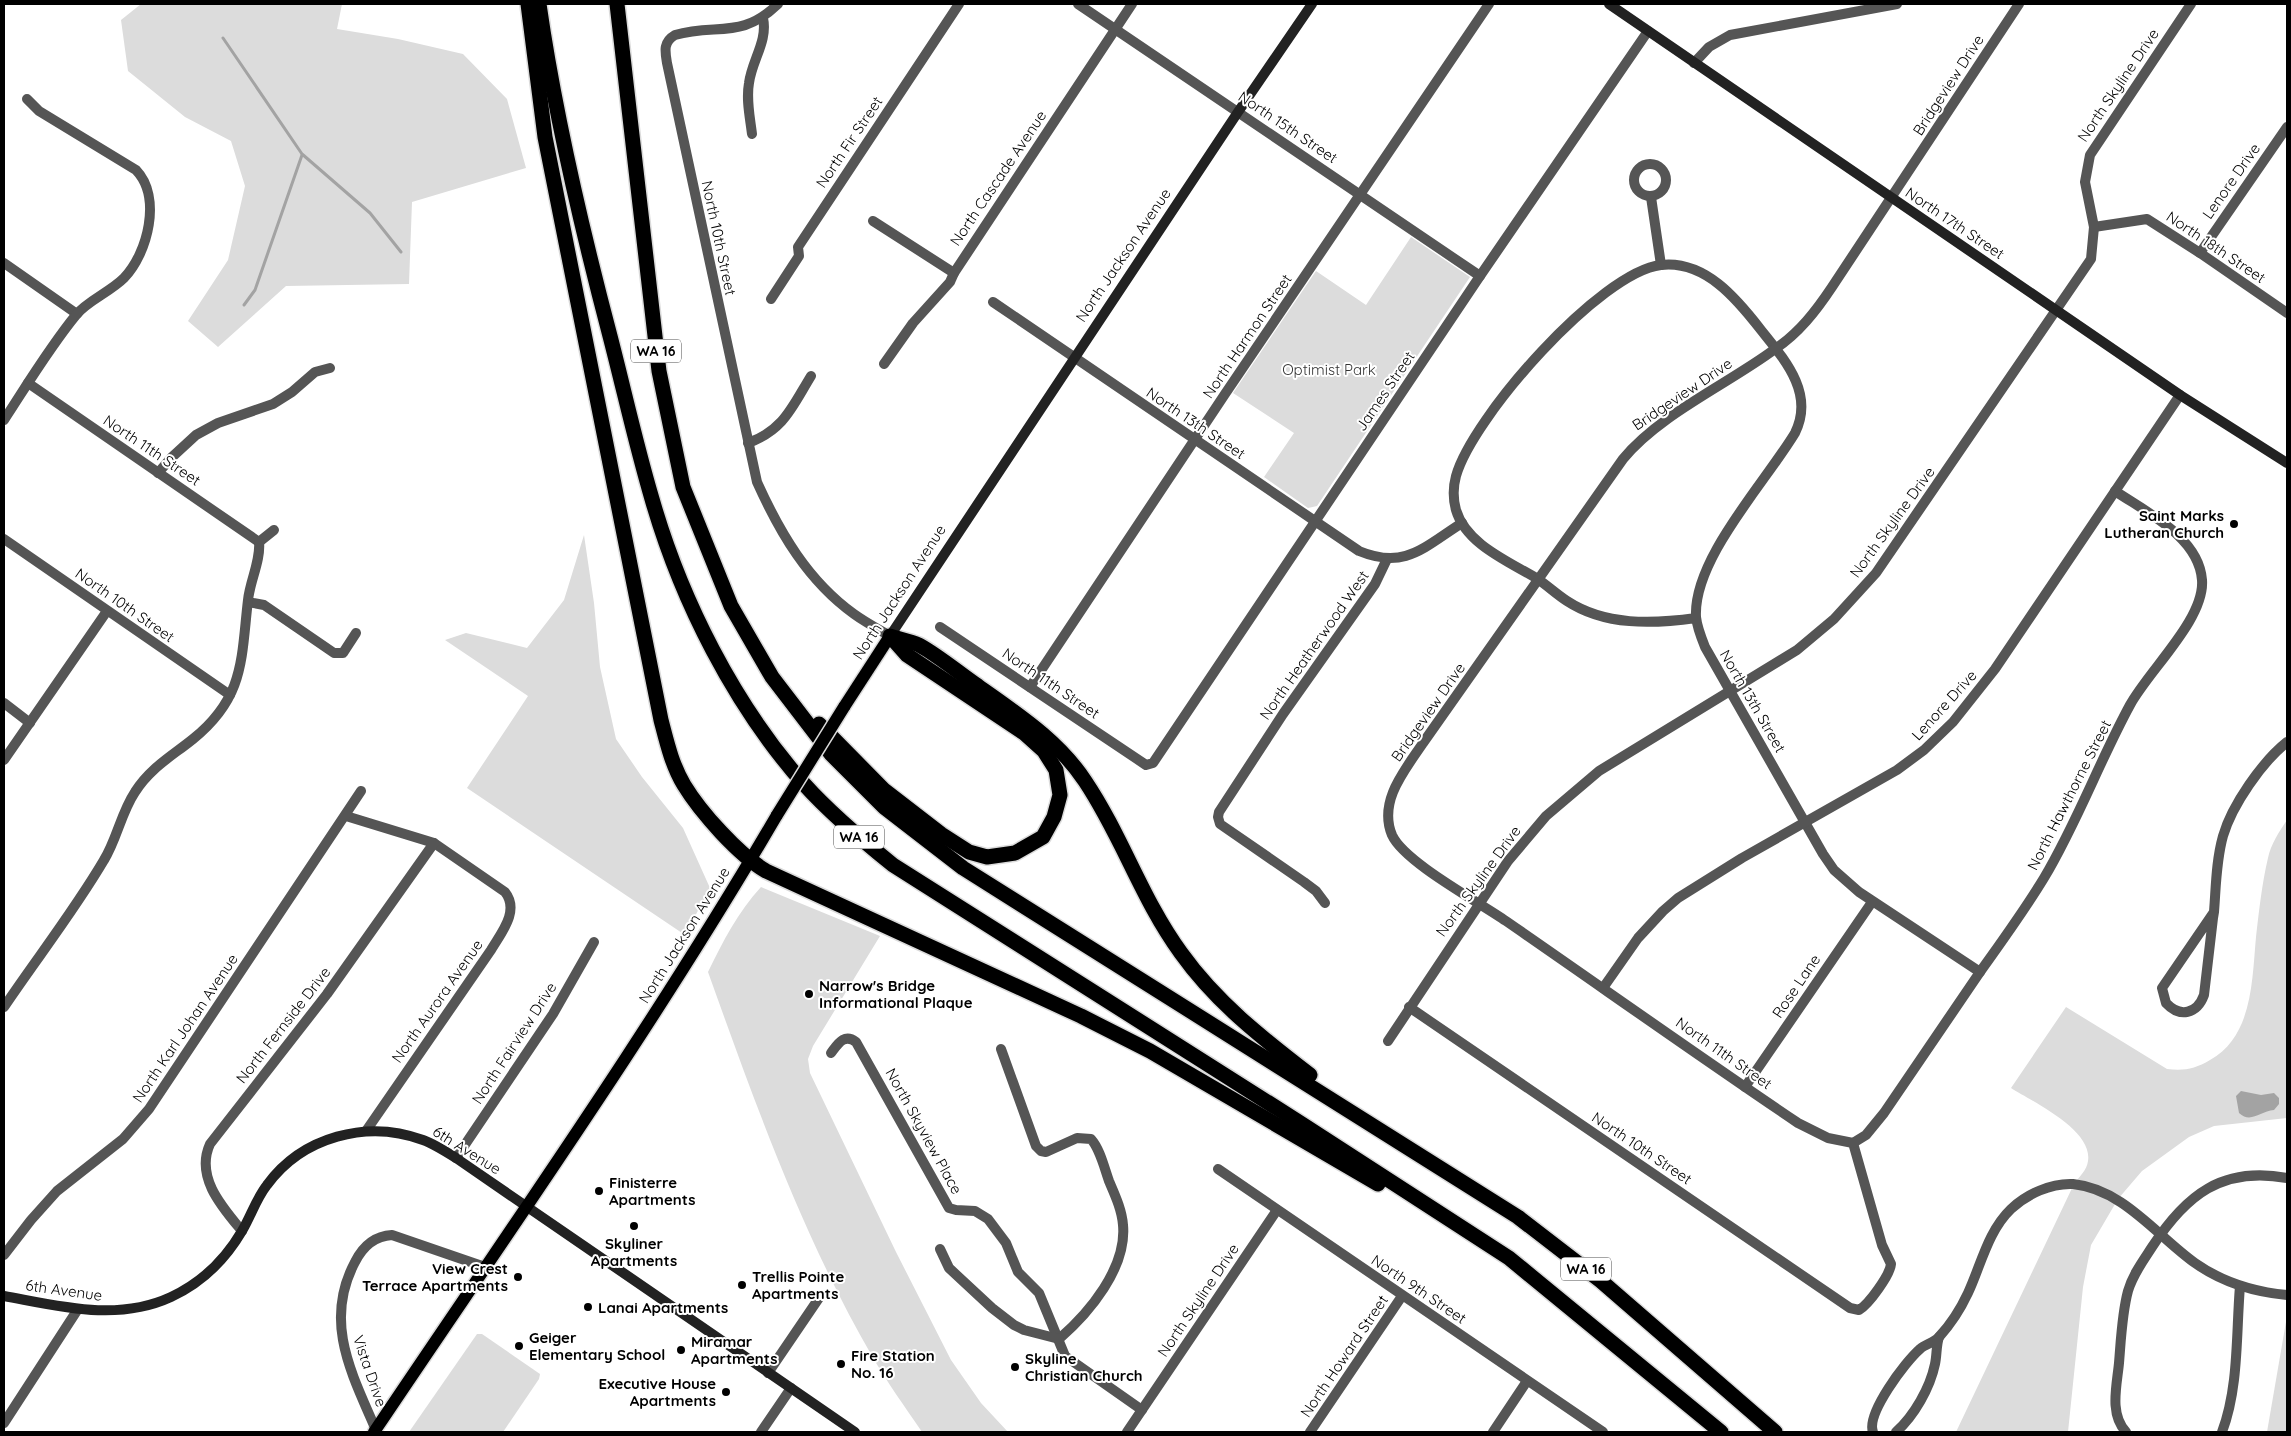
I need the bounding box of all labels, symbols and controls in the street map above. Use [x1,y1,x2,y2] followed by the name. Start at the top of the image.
[2073,25,2163,145] street label: North Skyline Drive
[1908,31,1988,139] street label: Bridgeview Drive
[1235,87,1341,167] street label: North 15th Street
[811,93,887,191] street label: North Fir Street
[946,107,1050,249] street label: North Cascade Avenue
[2198,139,2264,223] street label: Lenore Drive
[698,179,740,297] street label: North 10th Street
[1902,183,2008,263] street label: North 17th Street
[1071,185,1175,325] street label: North Jackson Avenue
[2163,207,2269,287] street label: North 18th Street
[1198,270,1296,402] street label: North Harmon Street
[631,340,681,362] road number: WA 16
[1351,348,1419,434] street label: James Street
[1628,354,1736,434] street label: Bridgeview Drive
[1282,360,1376,379] park label: Optimist Park
[1143,383,1249,463] street label: North 13th Street
[100,410,204,490] street label: North 11th Street
[1845,463,1939,581] street label: North Skyline Drive
[2104,506,2224,542] place label: Saint Marks Lutheran Church
[2228,518,2240,530] marker: Saint Marks Lutheran Church
[848,521,950,663] street label: North Jackson Avenue
[72,564,178,646] street label: North 10th Street
[1255,567,1373,723] street label: North Heatherwood West
[999,643,1103,723] street label: North 11th Street
[1716,646,1790,756] street label: North 13th Street
[1387,659,1469,765] street label: Bridgeview Drive
[1907,666,1981,744] street label: Lenore Drive
[2023,717,2115,873] street label: North Hawthorne Street
[1431,822,1525,940] street label: North Skyline Drive
[834,826,884,849] road number: WA 16
[634,863,734,1007] street label: North Jackson Avenue
[387,936,487,1066] street label: North Aurora Avenue
[128,950,242,1106] street label: North Karl Johan Avenue
[1768,950,1824,1022] street label: Rose Lane
[232,963,334,1087] street label: North Fernside Drive
[819,976,973,1012] place label: Narrow's Bridge Informational Plaque
[467,978,561,1108] street label: North Fairview Drive
[803,988,815,1000] marker: Narrow's Bridge Informational Plaque
[1672,1013,1776,1093] street label: North 11th Street
[881,1065,967,1197] street label: North Skyview Place
[1588,1108,1696,1188] street label: North 10th Street
[429,1122,505,1178] street label: 6th Avenue
[609,1173,695,1209] place label: Finisterre Apartments
[593,1185,605,1197] marker: Finisterre Apartments
[628,1220,640,1232] marker: Skyliner Apartments
[591,1234,677,1270] place label: Skyliner Apartments
[1153,1240,1243,1360] street label: North Skyline Drive
[1368,1250,1470,1328] street label: North 9th Street
[1561,1258,1611,1280] road number: WA 16
[362,1259,508,1295] place label: View Crest Terrace Apartments
[752,1267,844,1303] place label: Trellis Pointe Apartments
[512,1271,524,1283] marker: View Crest Terrace Apartments
[25,1275,103,1305] street label: 6th Avenue
[736,1279,748,1291] marker: Trellis Pointe Apartments
[1296,1291,1392,1421] street label: North Howard Street
[598,1298,728,1317] place label: Lanai Apartments
[582,1301,594,1313] marker: Lanai Apartments
[529,1328,665,1364] place label: Geiger Elementary School
[691,1332,777,1368] place label: Miramar Apartments
[349,1333,391,1409] street label: Vista Drive
[513,1340,525,1352] marker: Geiger Elementary School
[675,1344,687,1356] marker: Miramar Apartments
[851,1346,935,1382] place label: Fire Station No. 16
[1025,1349,1142,1385] place label: Skyline Christian Church
[835,1358,847,1370] marker: Fire Station No. 16
[1009,1361,1021,1373] marker: Skyline Christian Church
[599,1374,716,1410] place label: Executive House Apartments
[720,1386,732,1398] marker: Executive House Apartments

